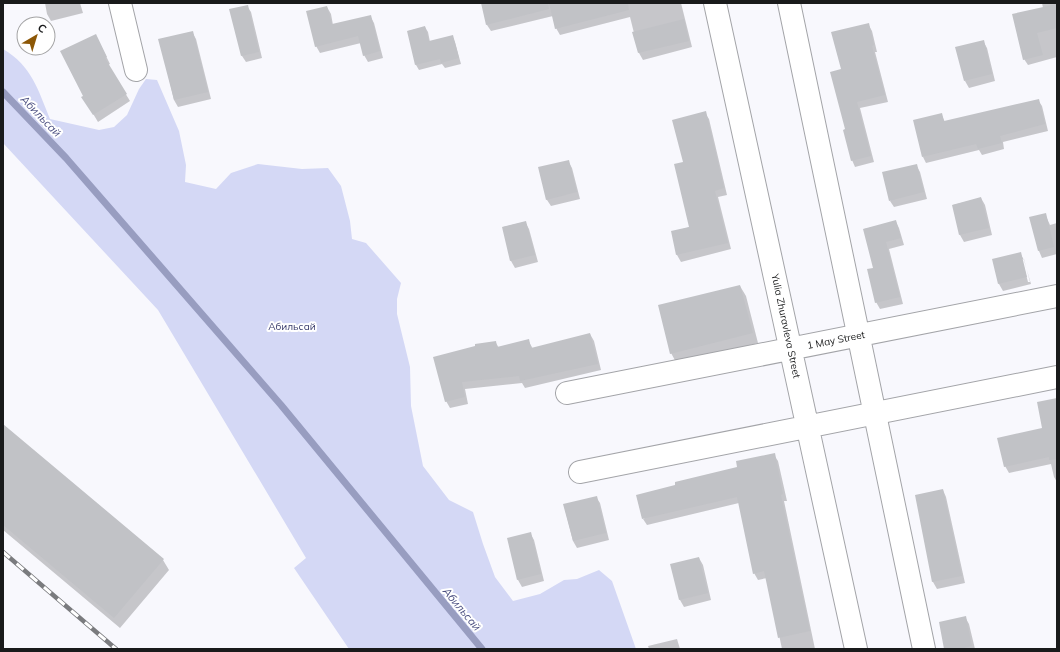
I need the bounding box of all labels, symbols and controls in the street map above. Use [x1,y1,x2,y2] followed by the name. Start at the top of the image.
[16,16,56,56] north arrow
[35,20,50,36] text: С
[17,92,64,140] water label: Абильсай
[768,272,803,380] street label: Yulia Zhuravleva Street
[268,320,316,333] park label: Абильсай
[806,328,867,352] street label: 1 May Street
[439,584,484,634] water label: Абильсай

